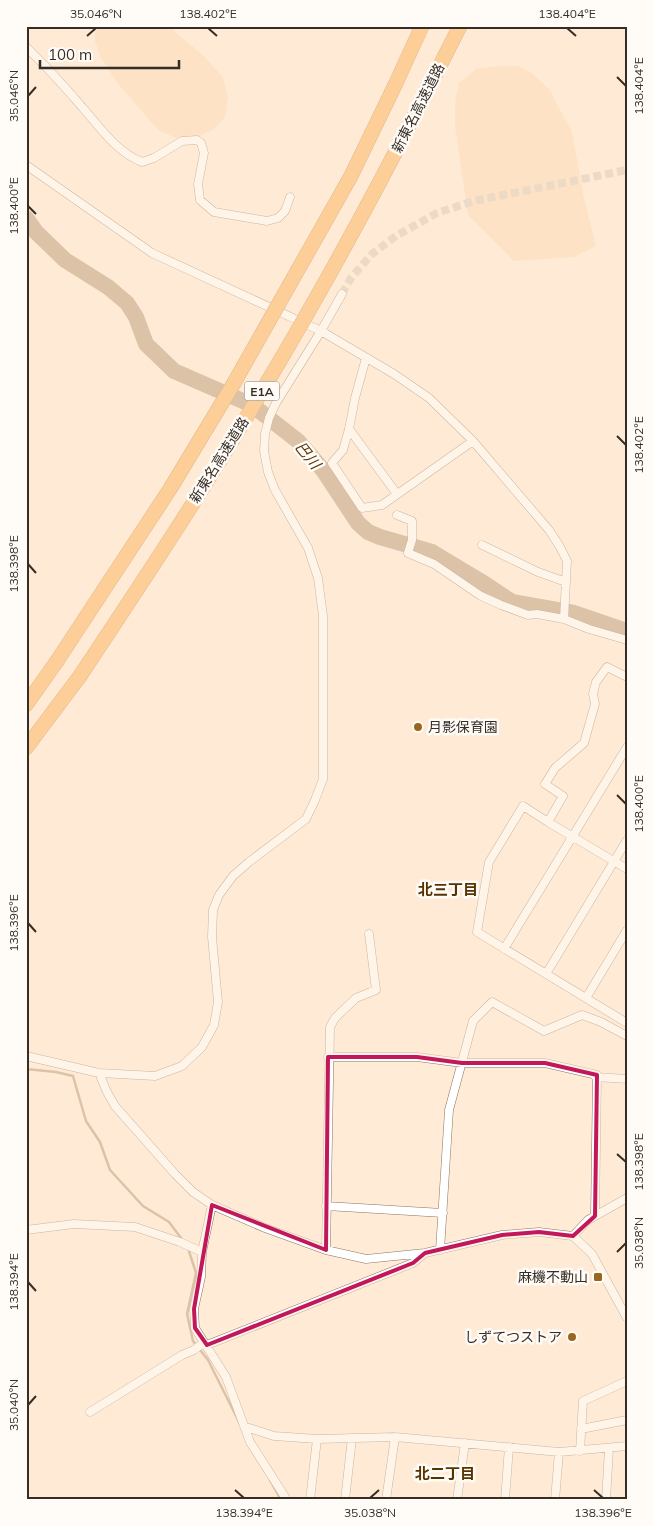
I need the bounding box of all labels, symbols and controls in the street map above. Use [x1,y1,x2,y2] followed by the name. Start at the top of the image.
[70,6,122,21] text: 35.046°N
[179,6,237,21] text: 138.402°E
[538,6,596,21] text: 138.404°E
[40,38,179,70] scale bar
[48,45,92,64] text: 100 m
[631,57,646,115] text: 138.404°E
[388,60,448,156] street label: 新東名高速道路
[6,70,21,122] text: 35.046°N
[6,177,21,235] text: 138.400°E
[244,382,280,401] road number: E1A
[185,414,253,506] street label: 新東名高速道路
[631,416,646,474] text: 138.402°E
[291,437,326,474] water label: 巴川
[6,535,21,593] text: 138.398°E
[428,718,498,736] place label: 月影保育園
[412,721,424,733] marker: 月影保育園
[631,775,646,833] text: 138.400°E
[418,880,478,899] district label: 北三丁目
[6,894,21,952] text: 138.396°E
[631,1133,646,1191] text: 138.398°E
[631,1217,646,1269] text: 35.038°N
[6,1253,21,1311] text: 138.394°E
[518,1268,588,1286] place label: 麻機不動山
[592,1271,604,1283] marker: 麻機不動山
[465,1328,562,1346] place label: しずてつストア
[566,1331,578,1343] marker: しずてつストア
[6,1379,21,1431] text: 35.040°N
[415,1464,475,1483] district label: 北二丁目
[215,1505,273,1520] text: 138.394°E
[344,1505,396,1520] text: 35.038°N
[574,1505,632,1520] text: 138.396°E

